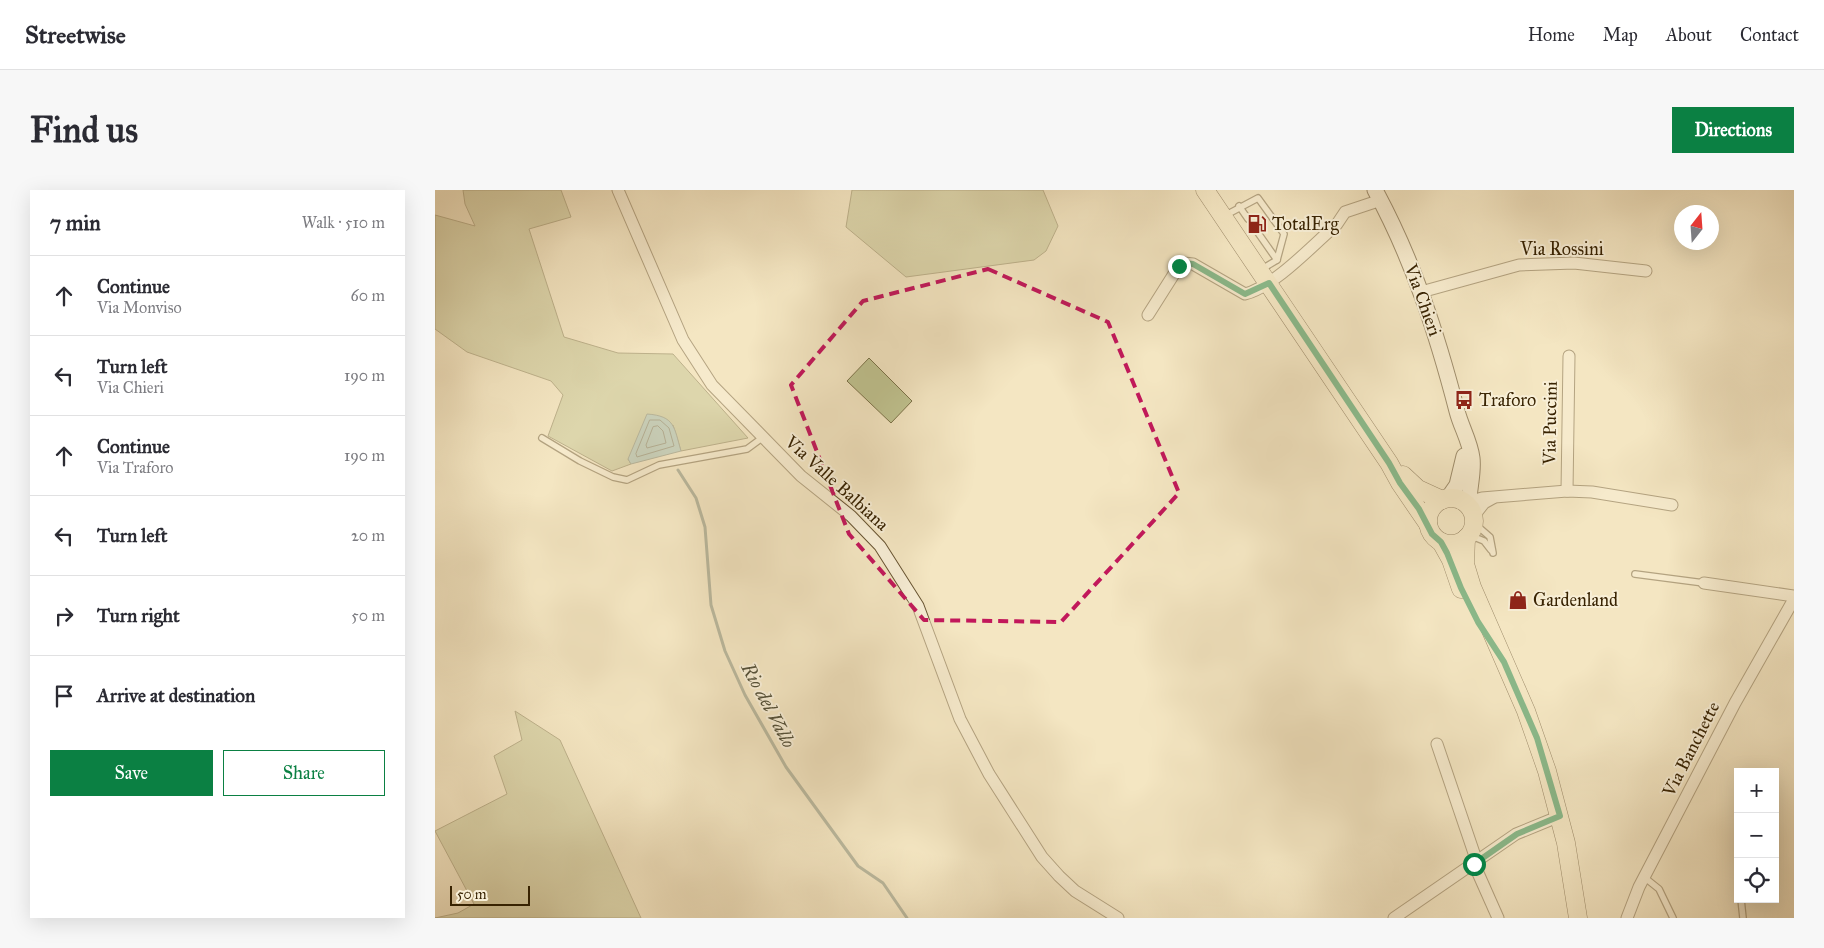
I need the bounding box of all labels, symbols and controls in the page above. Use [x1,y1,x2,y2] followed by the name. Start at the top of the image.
[25,20,126,50] text: Streetwise
[1528,24,1575,46] text: Home
[1603,24,1638,46] text: Map
[1666,24,1712,46] text: About
[1740,24,1799,46] text: Contact
[1672,107,1794,153] button: Directions
[30,109,138,152] text: Find us
[1674,205,1719,250] north arrow
[50,210,101,236] text: 7 min
[302,213,385,232] text: Walk · 510 m
[1246,213,1268,235] fuel station icon: TotalErg
[1272,213,1340,236] place label: TotalErg
[1519,238,1604,260] street label: Via Rossini
[1168,255,1191,278] route end
[1399,260,1446,339] street label: Via Chieri
[97,275,170,298] text: Continue
[50,282,78,310] icon: ahead
[351,286,385,305] text: 60 m
[97,298,182,317] text: Via Monviso
[97,355,167,378] text: Turn left
[50,362,78,390] icon: left
[344,366,385,385] text: 190 m
[97,378,164,397] text: Via Chieri
[1538,381,1562,466] street label: Via Puccini
[1453,389,1475,411] bus stop icon: Traforo
[1479,389,1536,411] place label: Traforo
[780,430,894,535] street label: Via Valle Balbiana
[97,435,170,458] text: Continue
[50,442,78,470] icon: ahead
[344,446,385,465] text: 190 m
[97,458,174,477] text: Via Traforo
[50,522,78,550] icon: left
[97,524,167,547] text: Turn left
[351,526,385,545] text: 20 m
[1507,589,1529,611] shop icon: Gardenland
[1533,589,1618,611] place label: Gardenland
[50,602,78,630] icon: right
[97,604,180,627] text: Turn right
[351,606,385,625] text: 50 m
[736,658,801,752] water label: Rio del Vallo
[50,682,78,710] icon: arrive
[97,684,255,707] text: Arrive at destination
[1657,698,1724,801] street label: Via Banchette
[50,750,213,796] button: Save
[223,750,385,796] button: Share
[1734,768,1779,903] map controls
[1734,768,1779,813] button: +
[1734,813,1779,858] button: −
[1463,853,1486,876] route start
[1734,858,1779,903] button: locate
[450,883,530,906] scale bar
[457,886,486,903] text: 50 m

